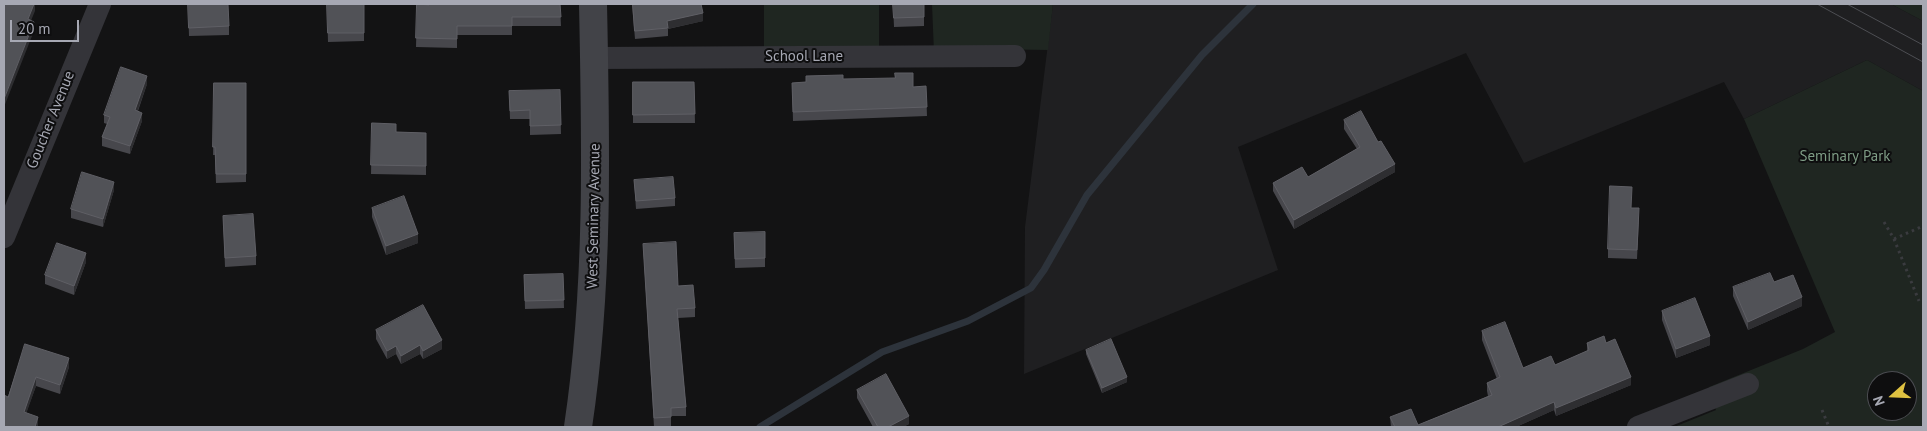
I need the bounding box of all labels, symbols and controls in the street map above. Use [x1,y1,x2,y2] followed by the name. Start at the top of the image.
[12,10,81,42] scale bar
[18,19,51,38] text: 20 m
[765,48,843,66] street label: School Lane
[23,68,79,172] street label: Goucher Avenue
[584,143,604,289] street label: West Seminary Avenue
[1799,148,1891,166] park label: Seminary Park
[1867,371,1917,421] north arrow
[1869,393,1889,408] text: N

